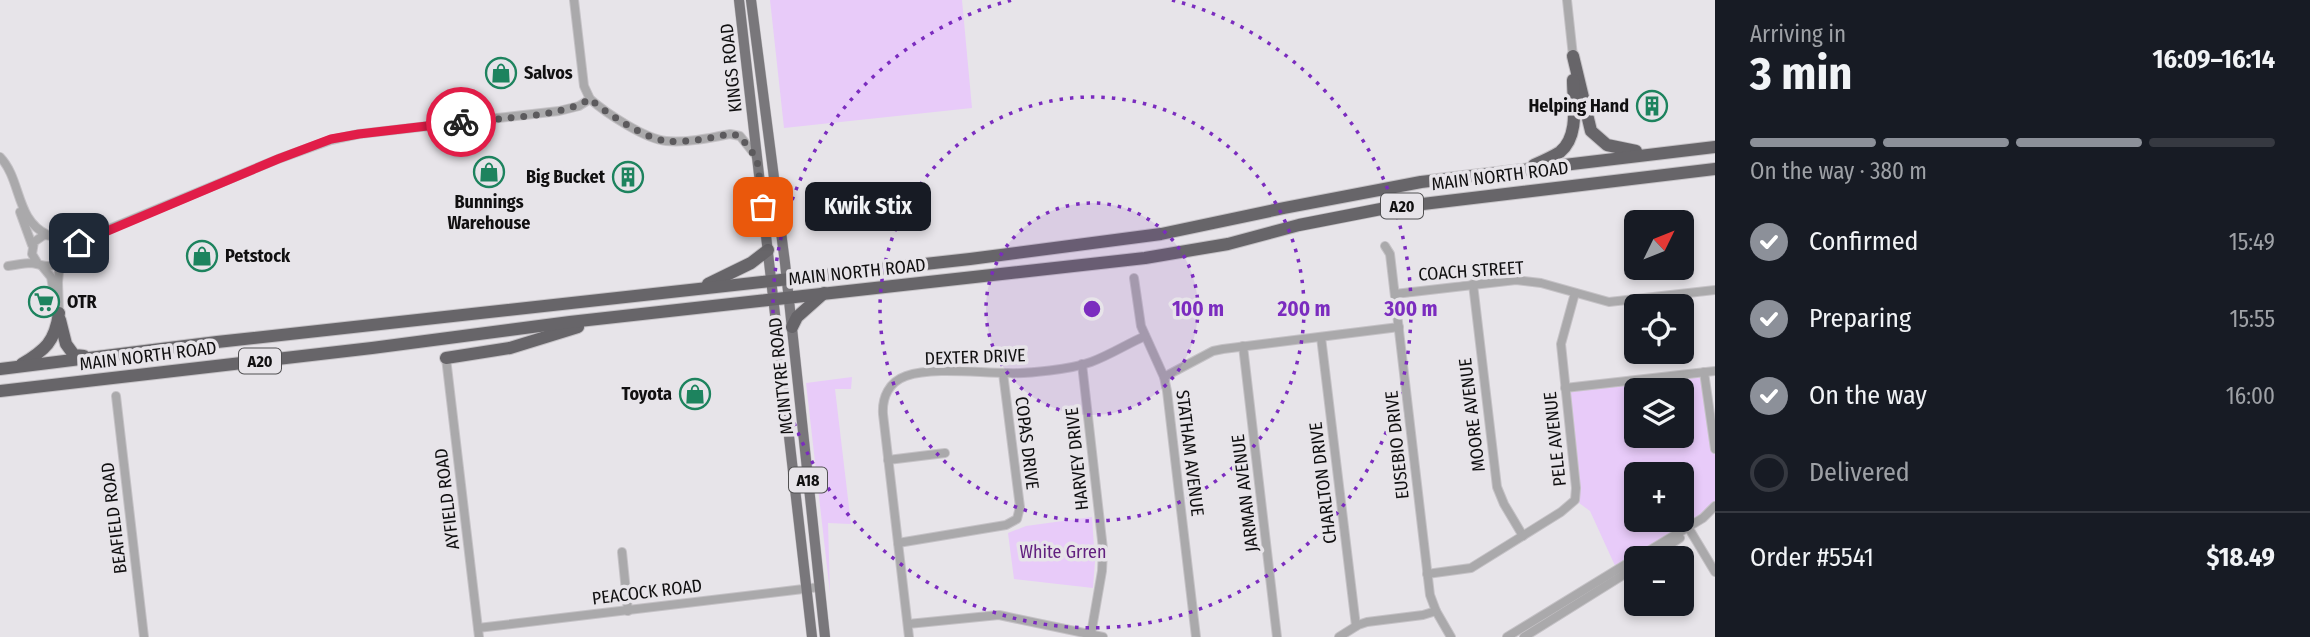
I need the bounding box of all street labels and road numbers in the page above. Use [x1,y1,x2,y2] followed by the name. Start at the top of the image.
[715,22,747,114] street label: KINGS ROAD
[1430,157,1570,195] street label: MAIN NORTH ROAD
[1381,194,1423,218] road number: A20
[787,254,927,290] street label: MAIN NORTH ROAD
[1418,256,1525,286] street label: COACH STREET
[764,316,798,436] street label: MCINTYRE ROAD
[78,337,218,375] street label: MAIN NORTH ROAD
[924,344,1026,370] street label: DEXTER DRIVE
[239,348,281,374] road number: A20
[1454,357,1490,473] street label: MOORE AVENUE
[1171,389,1209,517] street label: STATHAM AVENUE
[1380,390,1414,500] street label: EUSEBIO DRIVE
[1539,390,1571,488] street label: PELE AVENUE
[1010,395,1044,491] street label: COPAS DRIVE
[1061,406,1093,512] street label: HARVEY DRIVE
[1305,421,1341,545] street label: CHARLTON DRIVE
[1227,433,1263,553] street label: JARMAN AVENUE
[430,447,464,551] street label: AYFIELD ROAD
[96,461,132,575] street label: BEAFIELD ROAD
[789,467,827,492] road number: A18
[591,574,703,610] street label: PEACOCK ROAD

